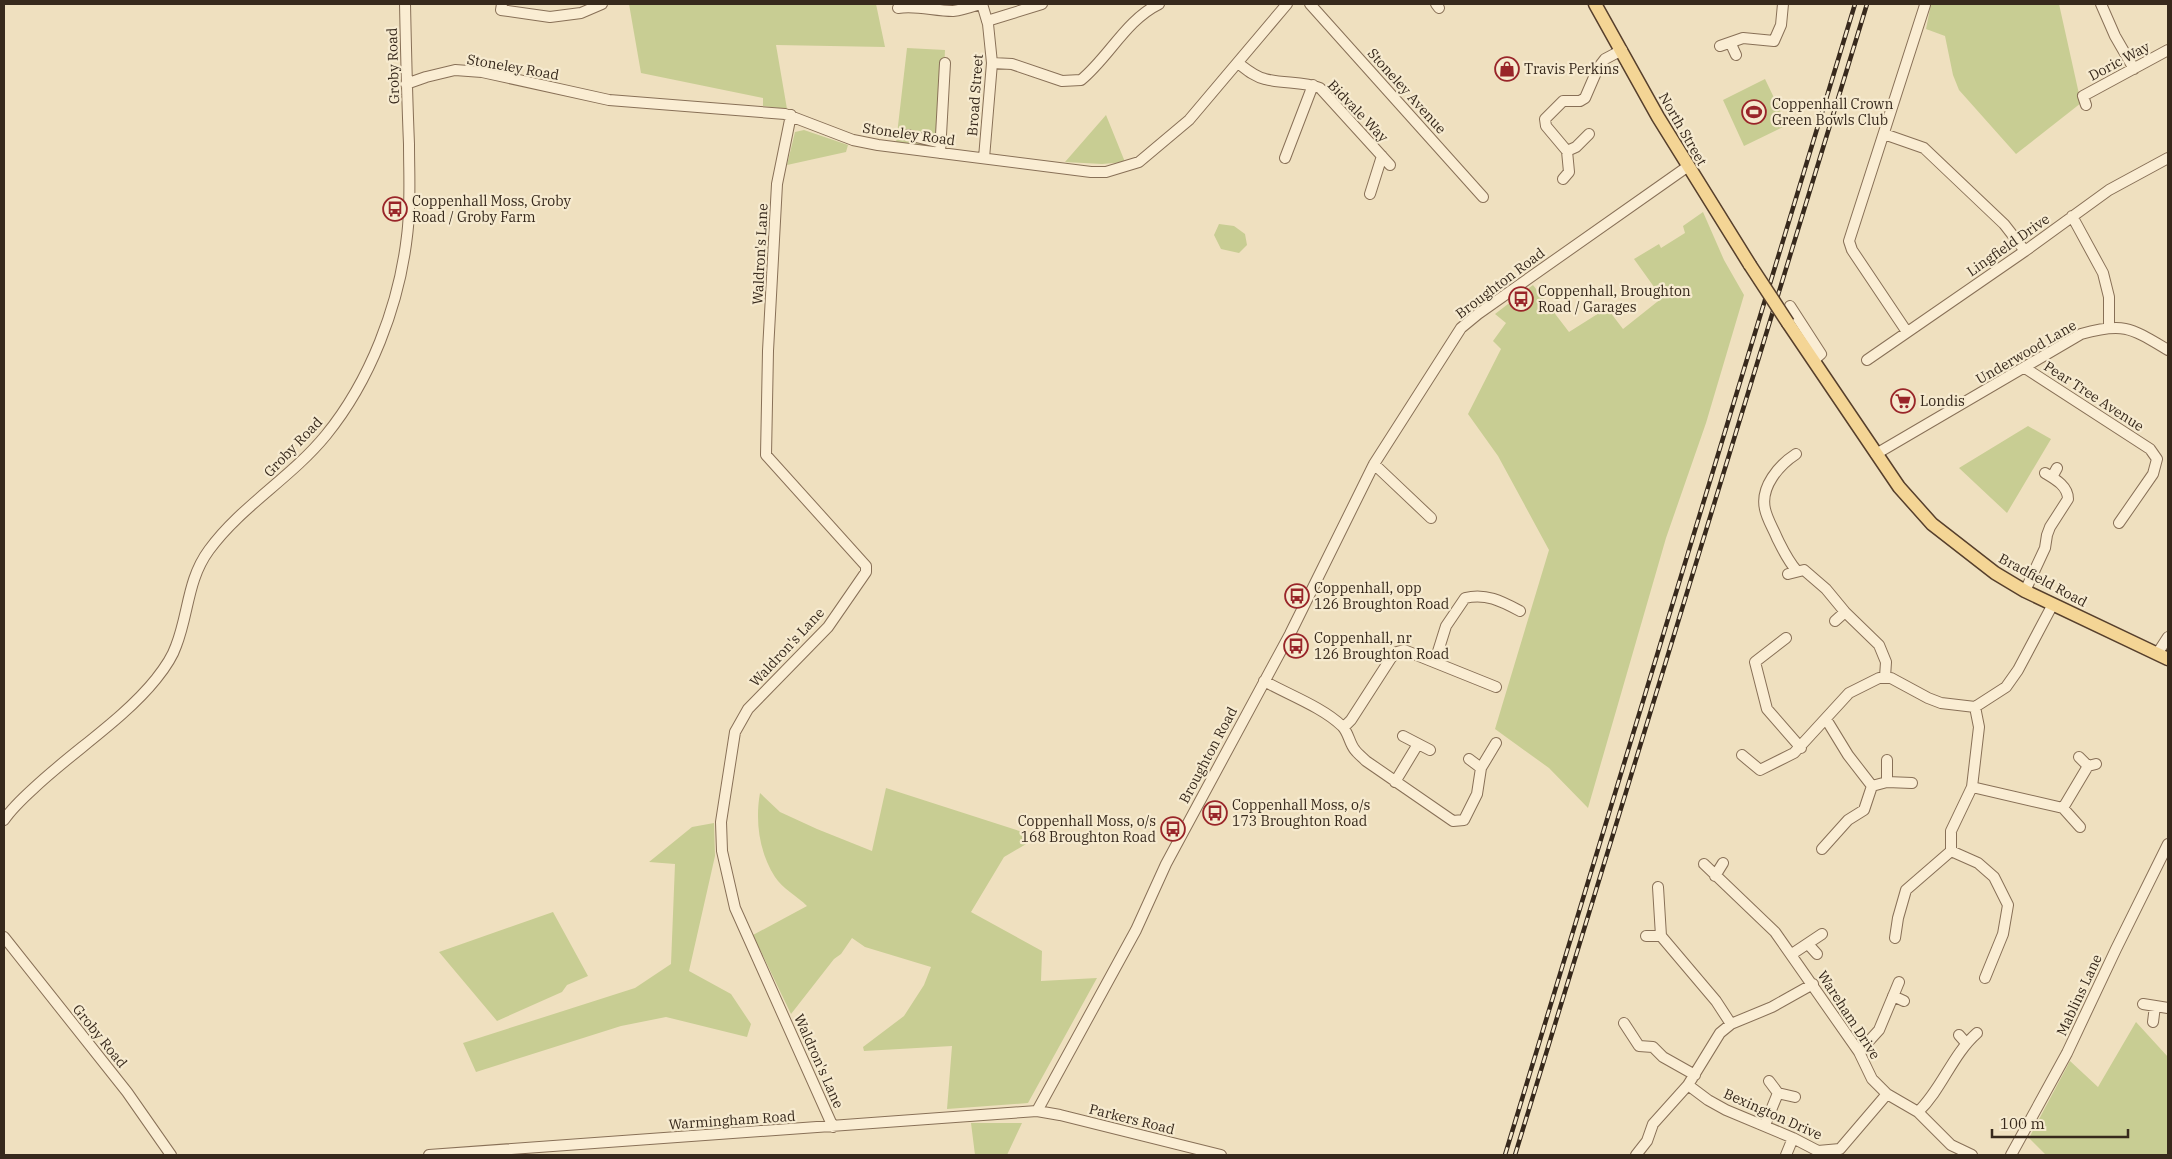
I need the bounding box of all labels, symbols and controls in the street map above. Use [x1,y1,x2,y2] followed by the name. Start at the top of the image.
[383,27,403,105] street label: Groby Road
[2085,37,2153,85] street label: Doric Way
[1364,44,1450,138] street label: Stoneley Avenue
[466,50,561,84] street label: Stoneley Road
[963,53,987,137] street label: Broad Street
[1494,56,1520,82] shop icon: Travis Perkins
[1524,60,1619,78] place label: Travis Perkins
[1324,76,1393,146] street label: Bidvale Way
[1655,89,1711,169] street label: North Street
[1772,95,1893,129] place label: Coppenhall Crown Green Bowls Club
[1741,99,1767,125] sports icon: Coppenhall Crown Green Bowls Club
[862,119,957,149] street label: Stoneley Road
[412,192,572,226] place label: Coppenhall Moss, Groby Road / Groby Farm
[382,196,408,222] bus stop icon: Coppenhall Moss, Groby Road / Groby Farm
[748,203,772,305] street label: Waldron's Lane
[1963,210,2053,280] street label: Lingfield Drive
[1452,243,1548,322] street label: Broughton Road
[1538,282,1691,316] place label: Coppenhall, Broughton Road / Garages
[1508,286,1534,312] bus stop icon: Coppenhall, Broughton Road / Garages
[1973,316,2079,388] street label: Underwood Lane
[2041,357,2147,435] street label: Pear Tree Avenue
[1890,388,1916,414] supermarket icon: Londis
[1920,392,1965,410] place label: Londis
[260,413,326,481] street label: Groby Road
[1996,549,2091,611] street label: Bradfield Road
[1314,579,1450,613] place label: Coppenhall, opp 126 Broughton Road
[1284,583,1310,609] bus stop icon: Coppenhall, opp 126 Broughton Road
[746,604,828,690] street label: Waldron's Lane
[1314,629,1450,663] place label: Coppenhall, nr 126 Broughton Road
[1283,633,1309,659] bus stop icon: Coppenhall, nr 126 Broughton Road
[1175,703,1241,806] street label: Broughton Road
[1232,796,1370,830] place label: Coppenhall Moss, o/s 173 Broughton Road
[1202,800,1228,826] bus stop icon: Coppenhall Moss, o/s 173 Broughton Road
[1018,812,1156,846] place label: Coppenhall Moss, o/s 168 Broughton Road
[1160,816,1186,842] bus stop icon: Coppenhall Moss, o/s 168 Broughton Road
[2052,951,2106,1039] street label: Mablins Lane
[1814,967,1884,1063] street label: Wareham Drive
[69,1001,131,1072] street label: Groby Road
[790,1011,848,1111] street label: Waldron's Lane
[1721,1084,1825,1144] street label: Bexington Drive
[1087,1100,1177,1138] street label: Parkers Road
[1992,1106,2128,1138] scale bar
[668,1107,797,1133] street label: Warmingham Road
[2000,1114,2045,1133] text: 100 m

